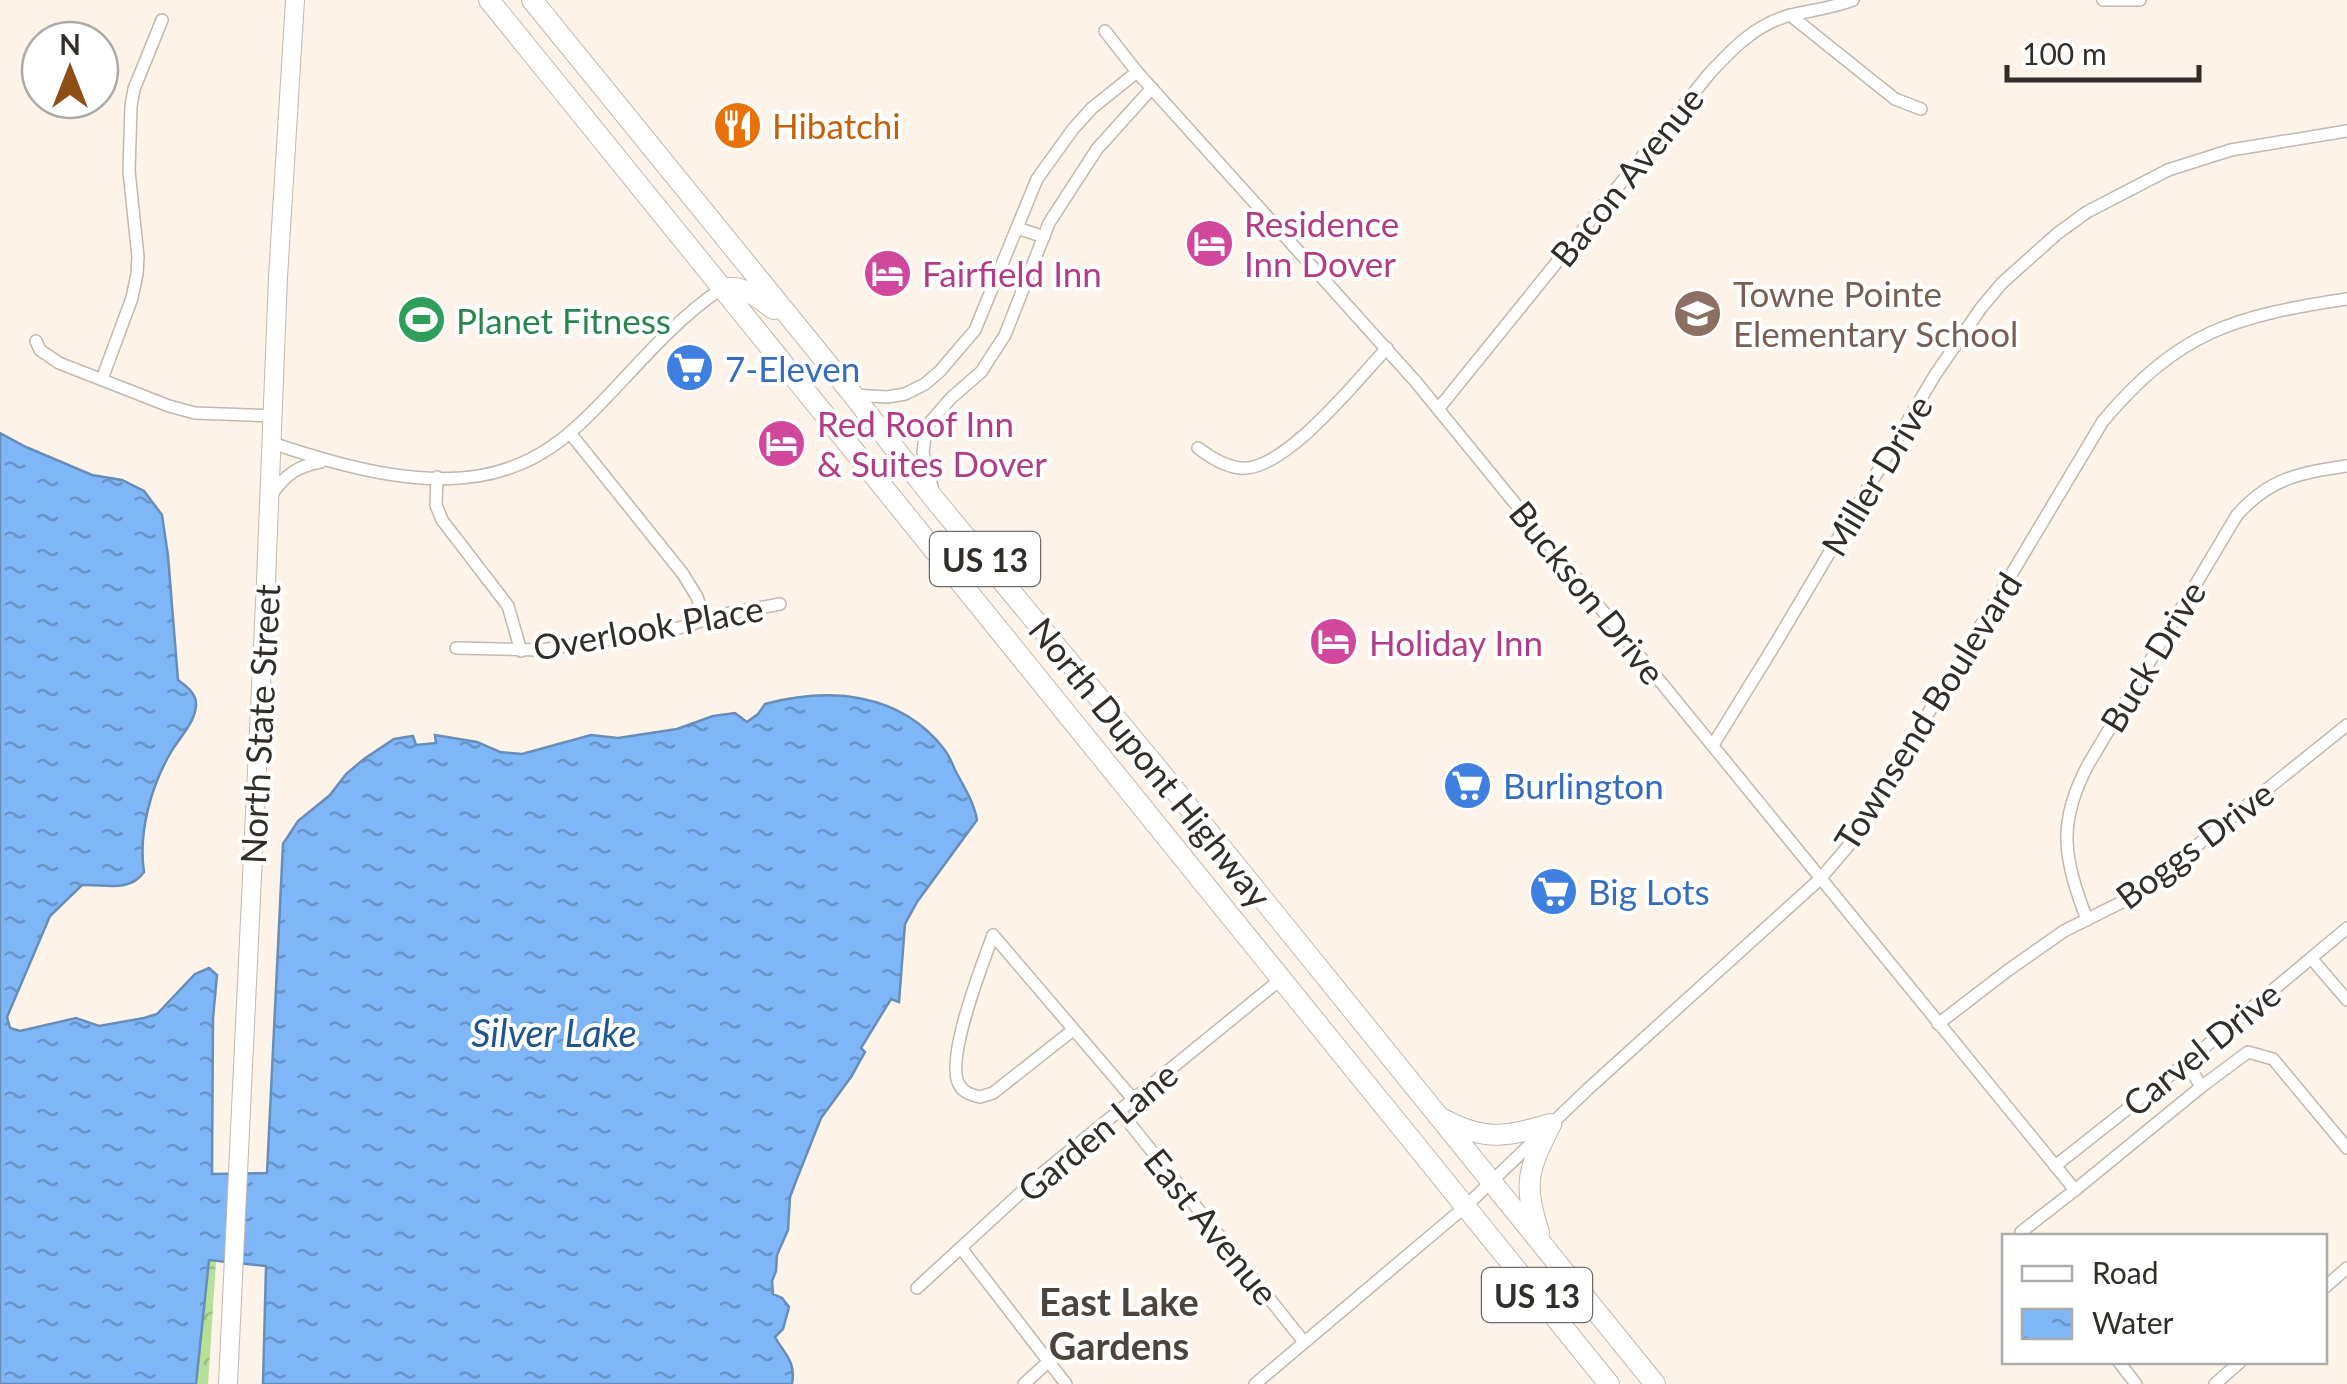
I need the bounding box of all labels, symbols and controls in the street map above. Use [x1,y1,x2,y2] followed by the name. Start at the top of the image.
[20,20,120,120] north arrow
[2007,20,2200,82] scale bar
[59,27,81,61] text: N
[2022,35,2107,71] text: 100 m
[1541,78,1711,274] street label: Bacon Avenue
[711,99,763,151] restaurant icon: Hibatchi
[772,104,901,146] place label: Hibatchi
[1244,202,1399,284] place label: Residence Inn Dover
[1183,217,1235,269] hotel icon: Residence Inn Dover
[861,247,913,299] hotel icon: Fairfield Inn
[922,252,1102,294] place label: Fairfield Inn
[1733,272,2018,354] place label: Towne Pointe Elementary School
[1672,287,1724,339] school or university icon: Towne Pointe Elementary School
[395,294,447,346] sports icon: Planet Fitness
[456,299,671,341] place label: Planet Fitness
[664,342,716,394] supermarket icon: 7-Eleven
[725,347,860,389] place label: 7-Eleven
[1812,387,1940,563] street label: Miller Drive
[817,402,1047,484] place label: Red Roof Inn & Suites Dover
[756,417,808,469] hotel icon: Red Roof Inn & Suites Dover
[1501,492,1675,692] street label: Buckson Drive
[930,532,1040,586] road number: US 13
[1825,564,2029,858] street label: Townsend Boulevard
[2091,573,2213,739] street label: Buck Drive
[231,583,287,865] street label: North State Street
[530,586,766,668] street label: Overlook Place
[1021,609,1281,915] street label: North Dupont Highway
[1308,616,1360,668] hotel icon: Holiday Inn
[1369,621,1543,663] place label: Holiday Inn
[1442,759,1494,811] supermarket icon: Burlington
[1503,764,1664,806] place label: Burlington
[2107,771,2281,917] street label: Boggs Drive
[1527,865,1579,917] supermarket icon: Big Lots
[1588,870,1710,912] place label: Big Lots
[2114,972,2288,1124] street label: Carvel Drive
[471,1009,637,1055] water label: Silver Lake
[1009,1052,1185,1210] street label: Garden Lane
[1136,1139,1288,1313] street label: East Avenue
[2002,1234,2327,1364] legend
[2092,1254,2159,1290] text: Road
[1482,1268,1592,1322] road number: US 13
[1039,1278,1199,1368] district label: East Lake Gardens
[2092,1304,2174,1340] text: Water

